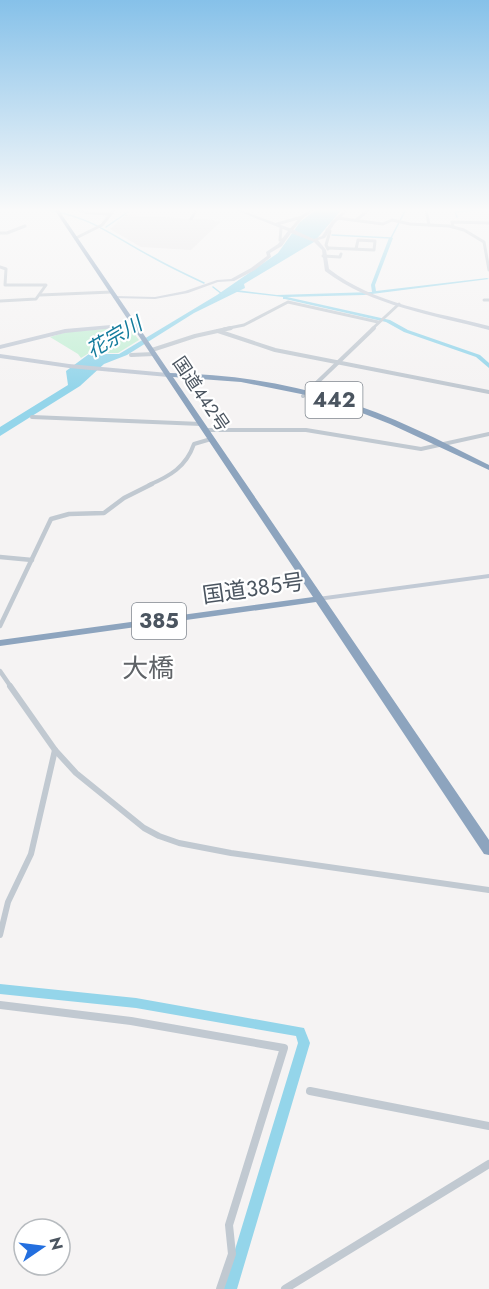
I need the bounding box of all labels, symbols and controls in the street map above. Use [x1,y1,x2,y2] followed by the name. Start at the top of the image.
[81,309,149,365] water label: 花宗川
[166,351,236,437] street label: 国道442号
[306,382,362,418] road number: 442
[200,565,306,611] street label: 国道385号
[132,603,186,639] road number: 385
[122,649,174,687] district label: 大橋
[12,1217,72,1277] north arrow
[43,1235,69,1252] text: N

